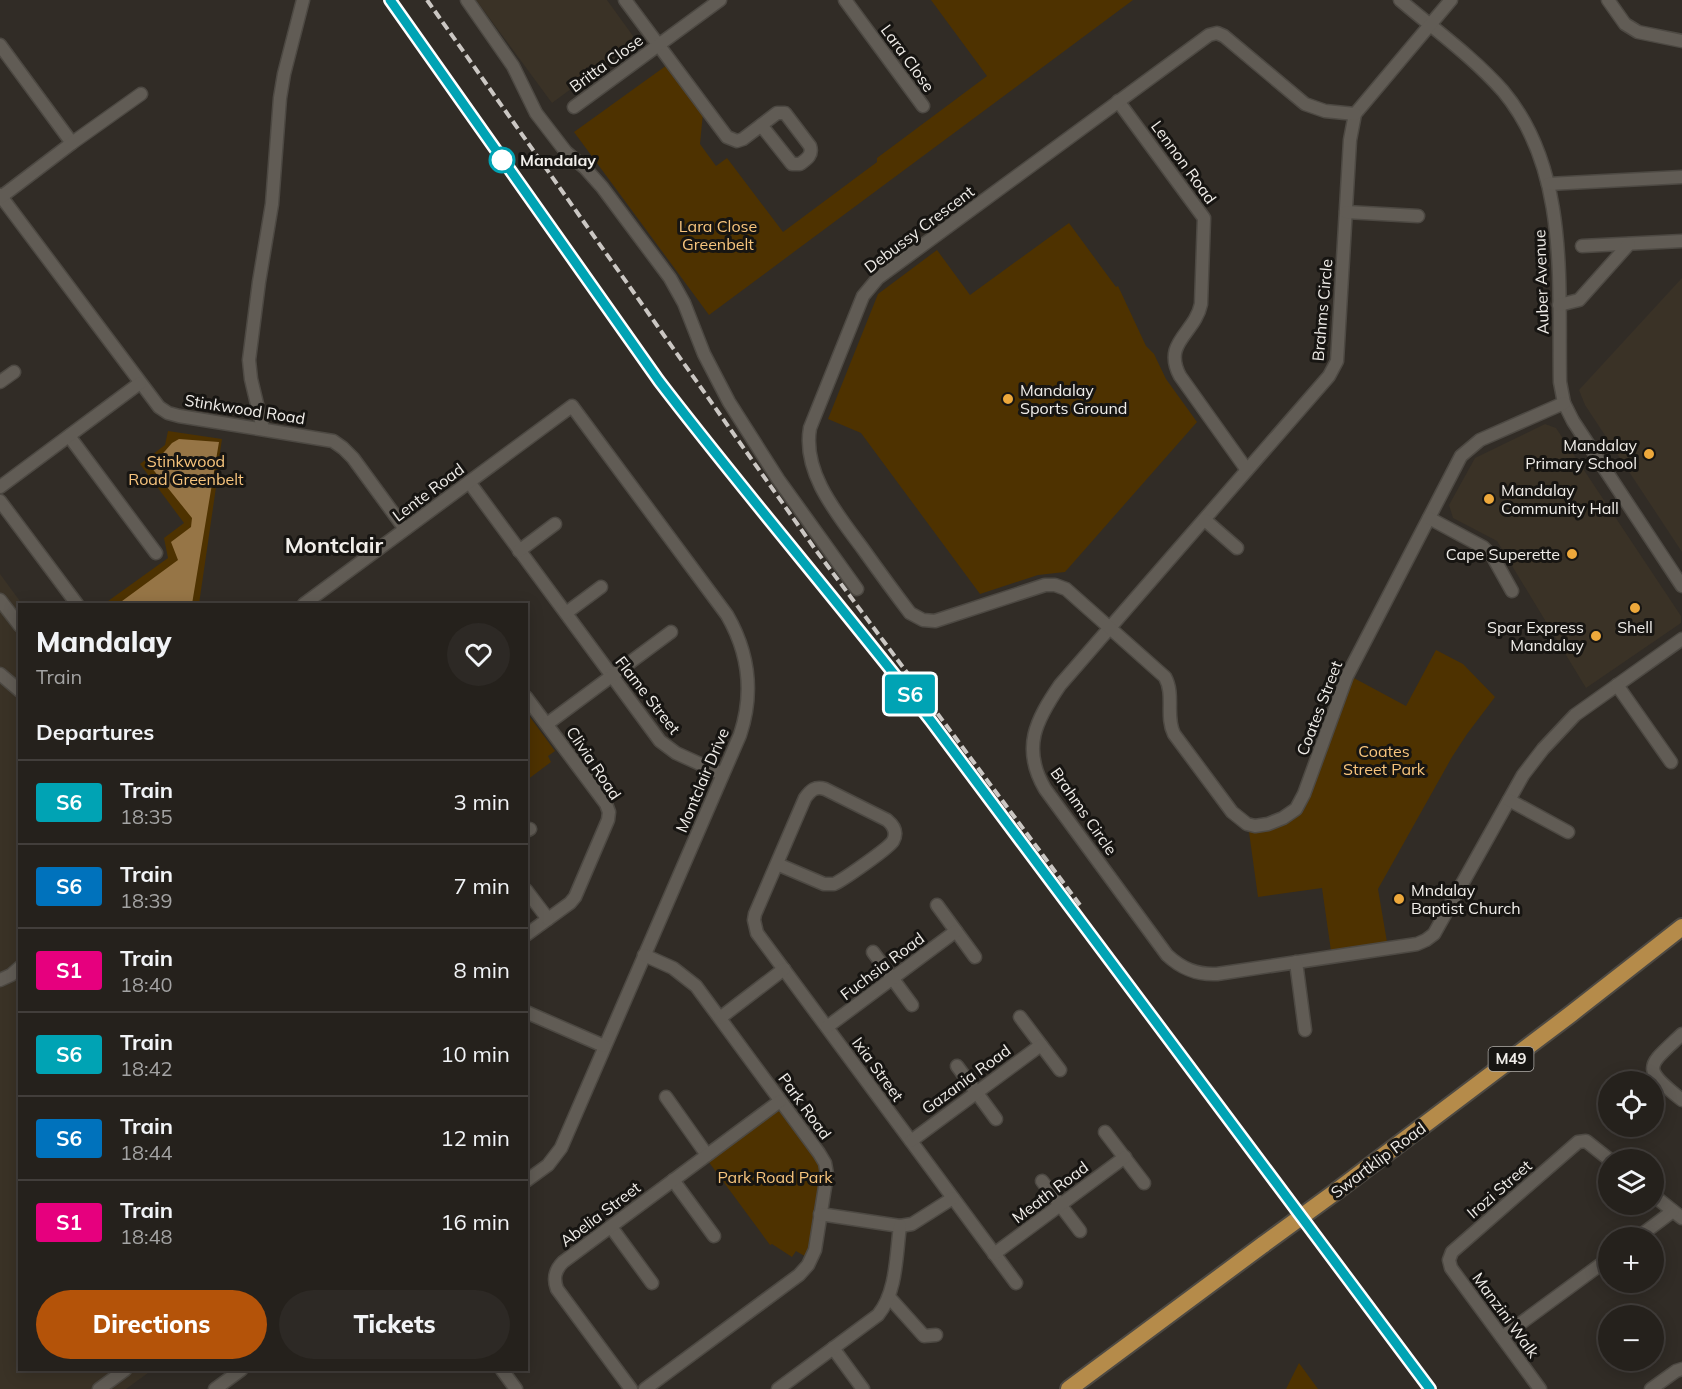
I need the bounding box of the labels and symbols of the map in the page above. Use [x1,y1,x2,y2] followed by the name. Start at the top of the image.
[877,20,939,96] street label: Lara Close
[565,30,647,96] street label: Britta Close
[1147,116,1221,208] street label: Lennon Road
[489,147,515,173] marker: Mandalay
[520,150,596,170] place label: Mandalay
[860,181,978,277] street label: Debussy Crescent
[679,216,757,254] park label: Lara Close Greenbelt
[1529,229,1553,335] street label: Auber Avenue
[1308,258,1336,362] street label: Brahms Circle
[1020,380,1127,418] place label: Mandalay Sports Ground
[183,390,307,428] street label: Stinkwood Road
[1001,392,1015,406] marker: Mandalay Sports Ground
[1525,435,1637,473] place label: Mandalay Primary School
[1642,447,1656,461] marker: Mandalay Primary School
[128,451,244,489] park label: Stinkwood Road Greenbelt
[388,459,468,525] street label: Lente Road
[1501,480,1619,518] place label: Mandalay Community Hall
[1482,492,1496,506] marker: Mandalay Community Hall
[285,531,384,559] district label: Montclair
[1446,544,1560,564] place label: Cape Superette
[1565,547,1579,561] marker: Cape Superette
[1628,601,1642,615] marker: Shell
[1487,617,1584,655] place label: Spar Express Mandalay
[1617,617,1653,637] place label: Shell
[1589,629,1603,643] marker: Spar Express Mandalay
[611,652,685,738] street label: Flame Street
[1292,658,1346,758] street label: Coates Street
[883,674,937,714] line badge: S6
[562,723,626,803] street label: Clivia Road
[671,725,733,835] street label: Montclair Drive
[1343,741,1426,779] park label: Coates Street Park
[1046,763,1122,859] street label: Brahms Circle
[1411,880,1521,918] place label: Mndalay Baptist Church
[1392,892,1406,906] marker: Mndalay Baptist Church
[836,928,928,1004] street label: Fuchsia Road
[848,1033,908,1105] street label: Ixia Street
[918,1040,1014,1118] street label: Gazania Road
[1488,1047,1534,1071] road number: M49
[774,1069,836,1143] street label: Park Road
[1326,1118,1430,1202] street label: Swartklip Road
[1462,1155,1536,1223] street label: Irozi Street
[1008,1157,1092,1227] street label: Meath Road
[718,1167,833,1187] park label: Park Road Park
[556,1177,645,1251] street label: Abelia Street
[1468,1268,1544,1362] street label: Manzini Walk

